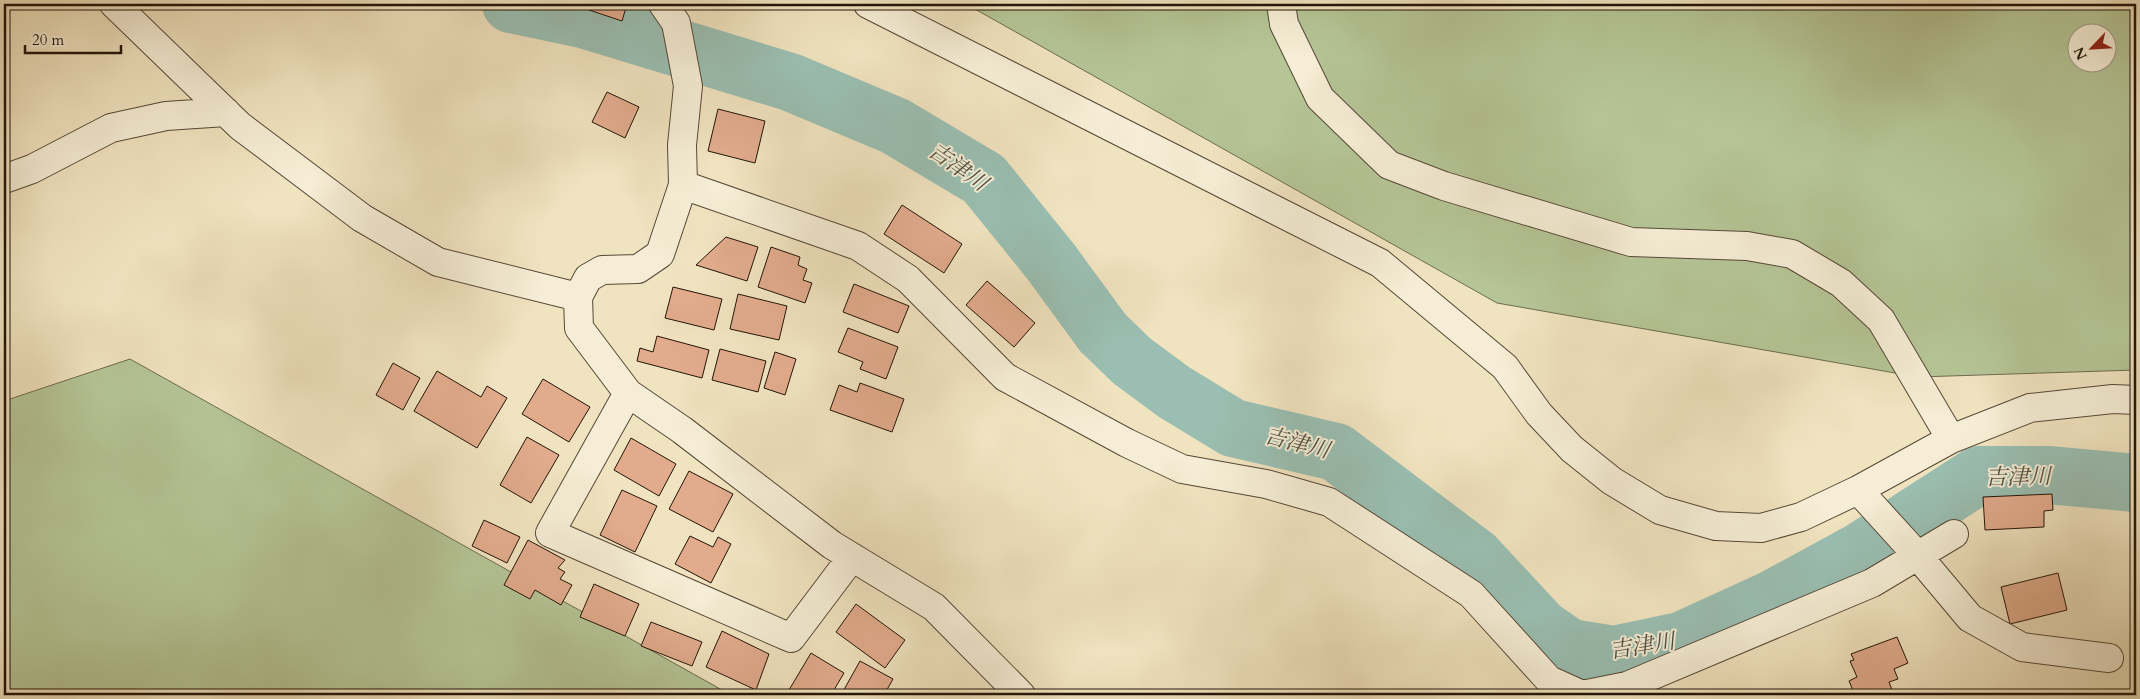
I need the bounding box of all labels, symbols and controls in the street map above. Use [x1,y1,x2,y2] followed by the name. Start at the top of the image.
[25,22,121,54] scale bar
[2068,22,2118,72] north arrow
[32,30,64,50] text: 20 m
[2069,44,2092,63] text: N
[922,136,995,199] water label: 吉津川
[1261,420,1335,466] water label: 吉津川
[1985,461,2053,493] water label: 吉津川
[1607,626,1679,666] water label: 吉津川

